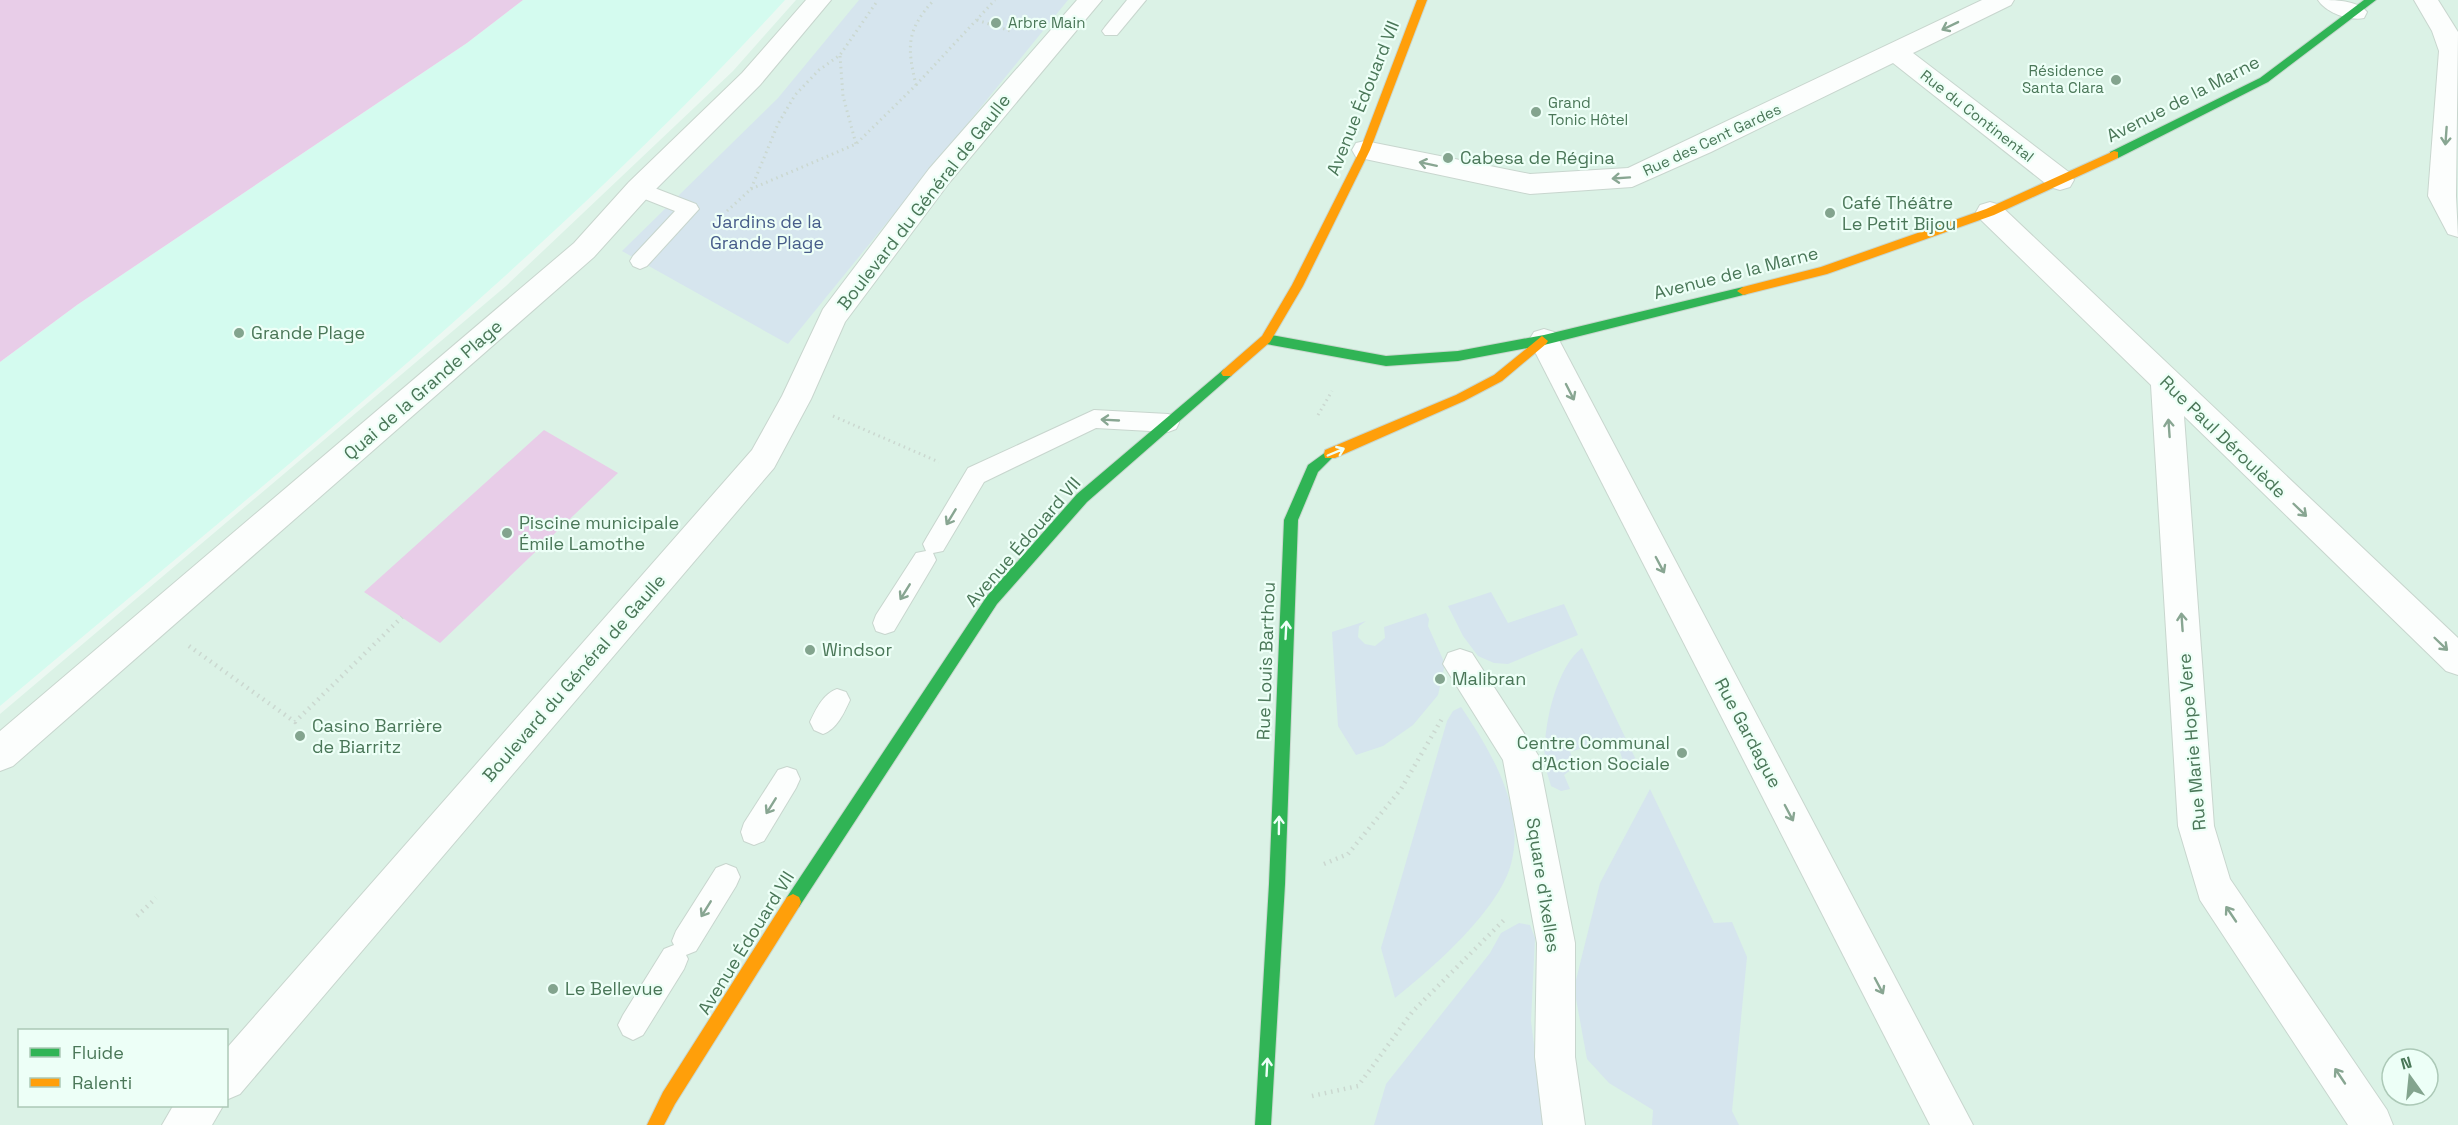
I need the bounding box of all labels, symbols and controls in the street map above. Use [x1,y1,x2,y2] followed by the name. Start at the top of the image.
[1008,13,1085,32] place label: Arbre Main
[989,16,1003,30] marker: Arbre Main
[1321,17,1404,179] street label: Avenue Édouard VII
[1941,20,1959,32] one-way arrow
[2102,50,2263,147] street label: Avenue de la Marne
[2022,61,2104,97] place label: Résidence Santa Clara
[1917,65,2038,166] street label: Rue du Continental
[2109,73,2123,87] marker: Résidence Santa Clara
[832,89,1015,314] street label: Boulevard du Général de Gaulle
[1548,93,1628,129] place label: Grand Tonic Hôtel
[1640,99,1784,180] street label: Rue des Cent Gardes
[1529,105,1543,119] marker: Grand Tonic Hôtel
[2441,125,2452,145] one-way arrow
[1460,146,1615,169] place label: Cabesa de Régina
[1441,151,1455,165] marker: Cabesa de Régina
[1419,158,1438,169] one-way arrow
[1611,172,1631,183] one-way arrow
[1842,191,1956,235] place label: Café Théâtre Le Petit Bijou
[1823,206,1837,220] marker: Café Théâtre Le Petit Bijou
[710,210,824,254] park label: Jardins de la Grande Plage
[1651,241,1821,304] street label: Avenue de la Marne
[339,314,507,465] street label: Quai de la Grande Plage
[251,321,365,344] place label: Grande Plage
[232,326,246,340] marker: Grande Plage
[2155,370,2291,503] street label: Rue Paul Déroulède
[1565,383,1577,401] one-way arrow
[1100,414,1120,425] one-way arrow
[2163,418,2174,438] one-way arrow
[1326,446,1344,457] one-way arrow
[960,472,1085,611] street label: Avenue Édouard VII
[2292,502,2307,517] one-way arrow
[944,508,956,525] one-way arrow
[519,511,679,555] place label: Piscine municipale Émile Lamothe
[500,526,514,540] marker: Piscine municipale Émile Lamothe
[1655,556,1667,574] one-way arrow
[477,569,670,786] street label: Boulevard du Général de Gaulle
[1251,581,1280,741] street label: Rue Louis Barthou
[898,583,910,600] one-way arrow
[2177,613,2188,633] one-way arrow
[1280,621,1291,641] one-way arrow
[2433,637,2448,651] one-way arrow
[822,638,892,661] place label: Windsor
[803,643,817,657] marker: Windsor
[2172,652,2211,832] street label: Rue Marie Hope Vere
[1452,667,1526,690] place label: Malibran
[1433,672,1447,686] marker: Malibran
[1710,674,1787,792] street label: Rue Gardague
[312,714,443,758] place label: Casino Barrière de Biarritz
[293,729,307,743] marker: Casino Barrière de Biarritz
[1517,731,1670,775] place label: Centre Communal d'Action Sociale
[1675,746,1689,760] marker: Centre Communal d'Action Sociale
[764,797,777,814] one-way arrow
[1784,803,1795,821] one-way arrow
[1273,816,1284,836] one-way arrow
[1522,816,1565,954] street label: Square d'Ixelles
[692,867,799,1019] street label: Avenue Édouard VII
[700,900,712,917] one-way arrow
[2225,906,2237,923] one-way arrow
[1874,976,1886,994] one-way arrow
[565,977,663,1000] place label: Le Bellevue
[546,982,560,996] marker: Le Bellevue
[18,1029,228,1107] legend
[72,1041,124,1064] text: Fluide
[2380,1047,2440,1107] north arrow
[2398,1051,2414,1075] text: N
[1261,1057,1272,1077] one-way arrow
[2333,1068,2346,1085] one-way arrow
[72,1071,132,1094] text: Ralenti

